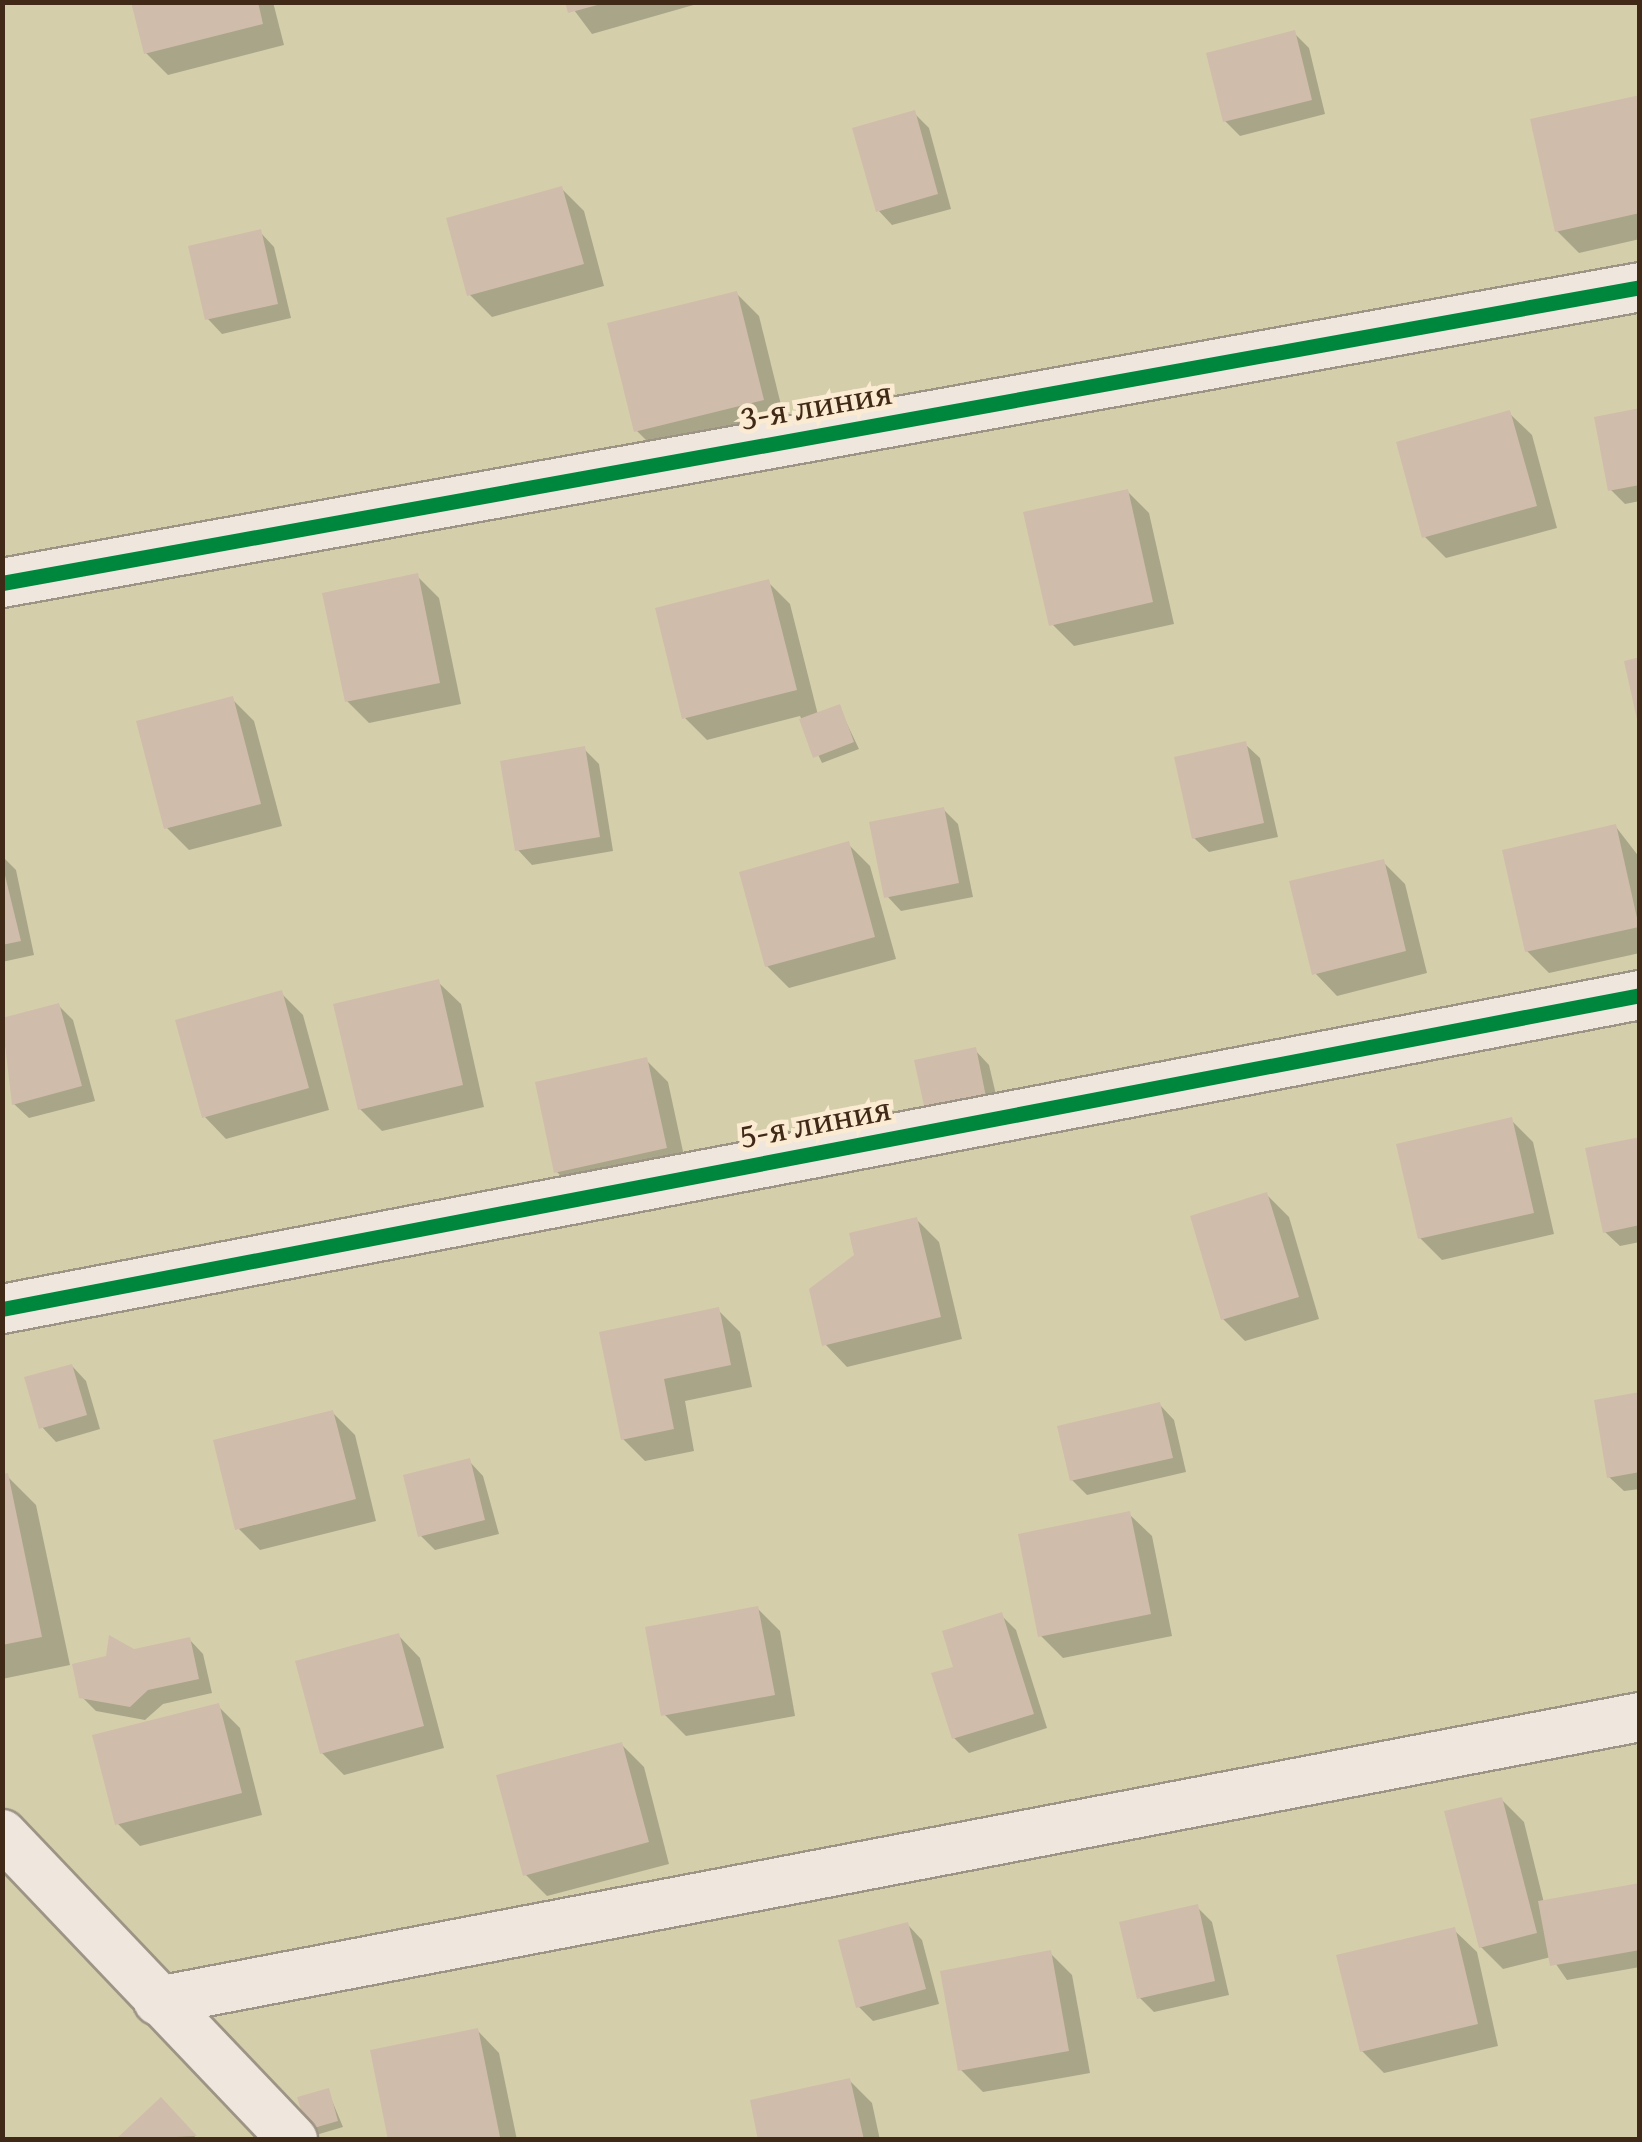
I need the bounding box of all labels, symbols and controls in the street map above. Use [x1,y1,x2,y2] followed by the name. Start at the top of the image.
[737,371,895,439] street label: 3-я линия
[736,1087,894,1157] street label: 5-я линия

